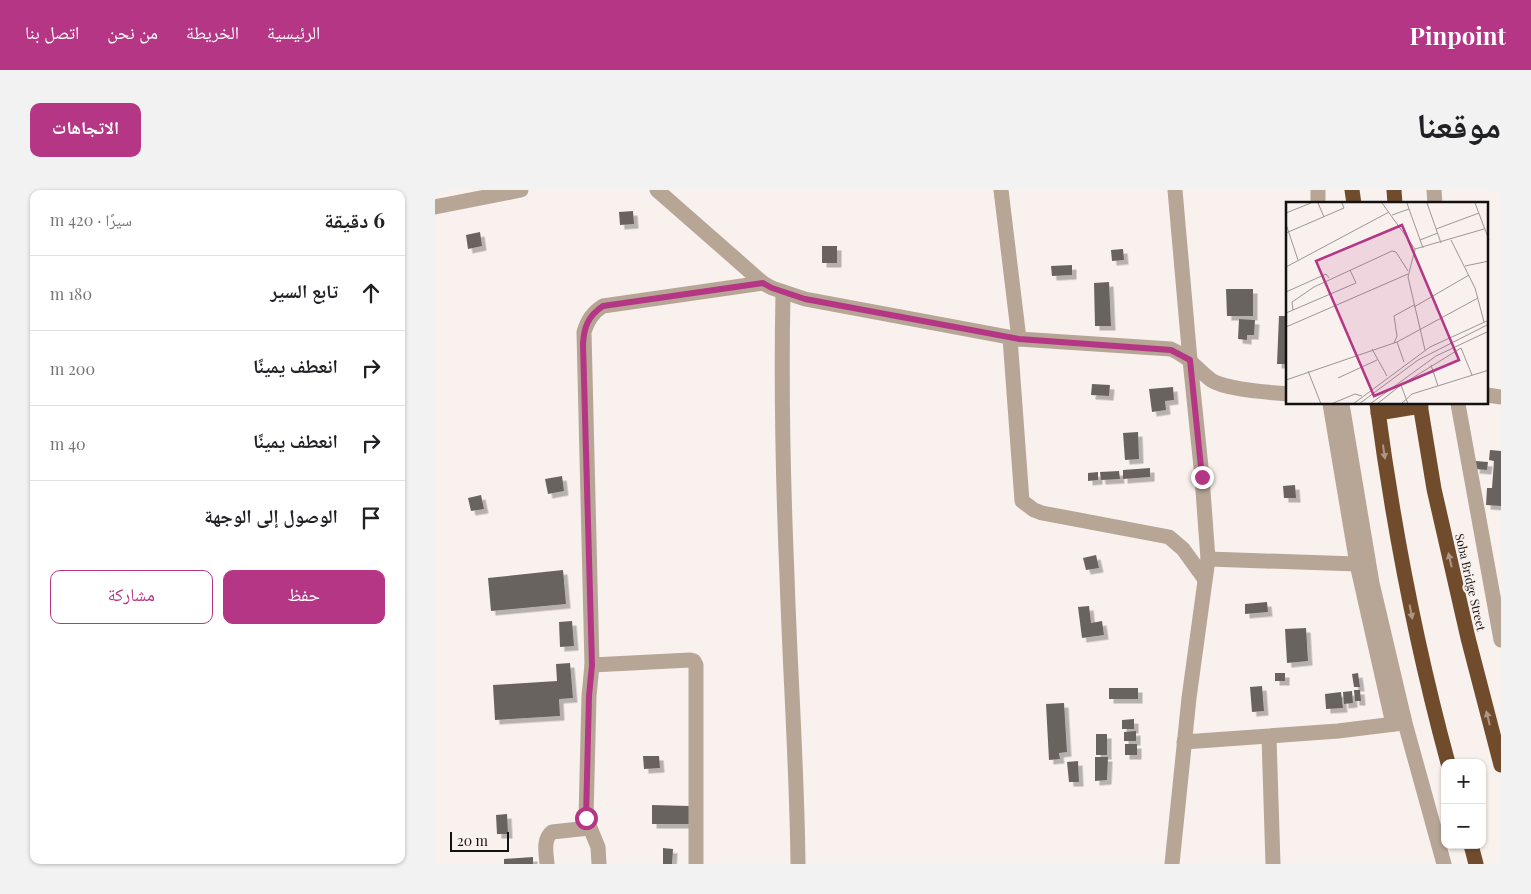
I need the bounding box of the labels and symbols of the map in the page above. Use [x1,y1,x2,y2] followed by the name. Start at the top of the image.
[1286,202,1489,405] inset map
[1380,444,1388,460] one-way arrow
[1191,466,1214,489] route end
[1452,532,1490,633] street label: Soba Bridge Street
[1446,552,1454,567] one-way arrow
[1407,605,1415,620] one-way arrow
[1484,710,1492,725] one-way arrow
[575,807,598,830] route start
[450,829,509,852] scale bar

